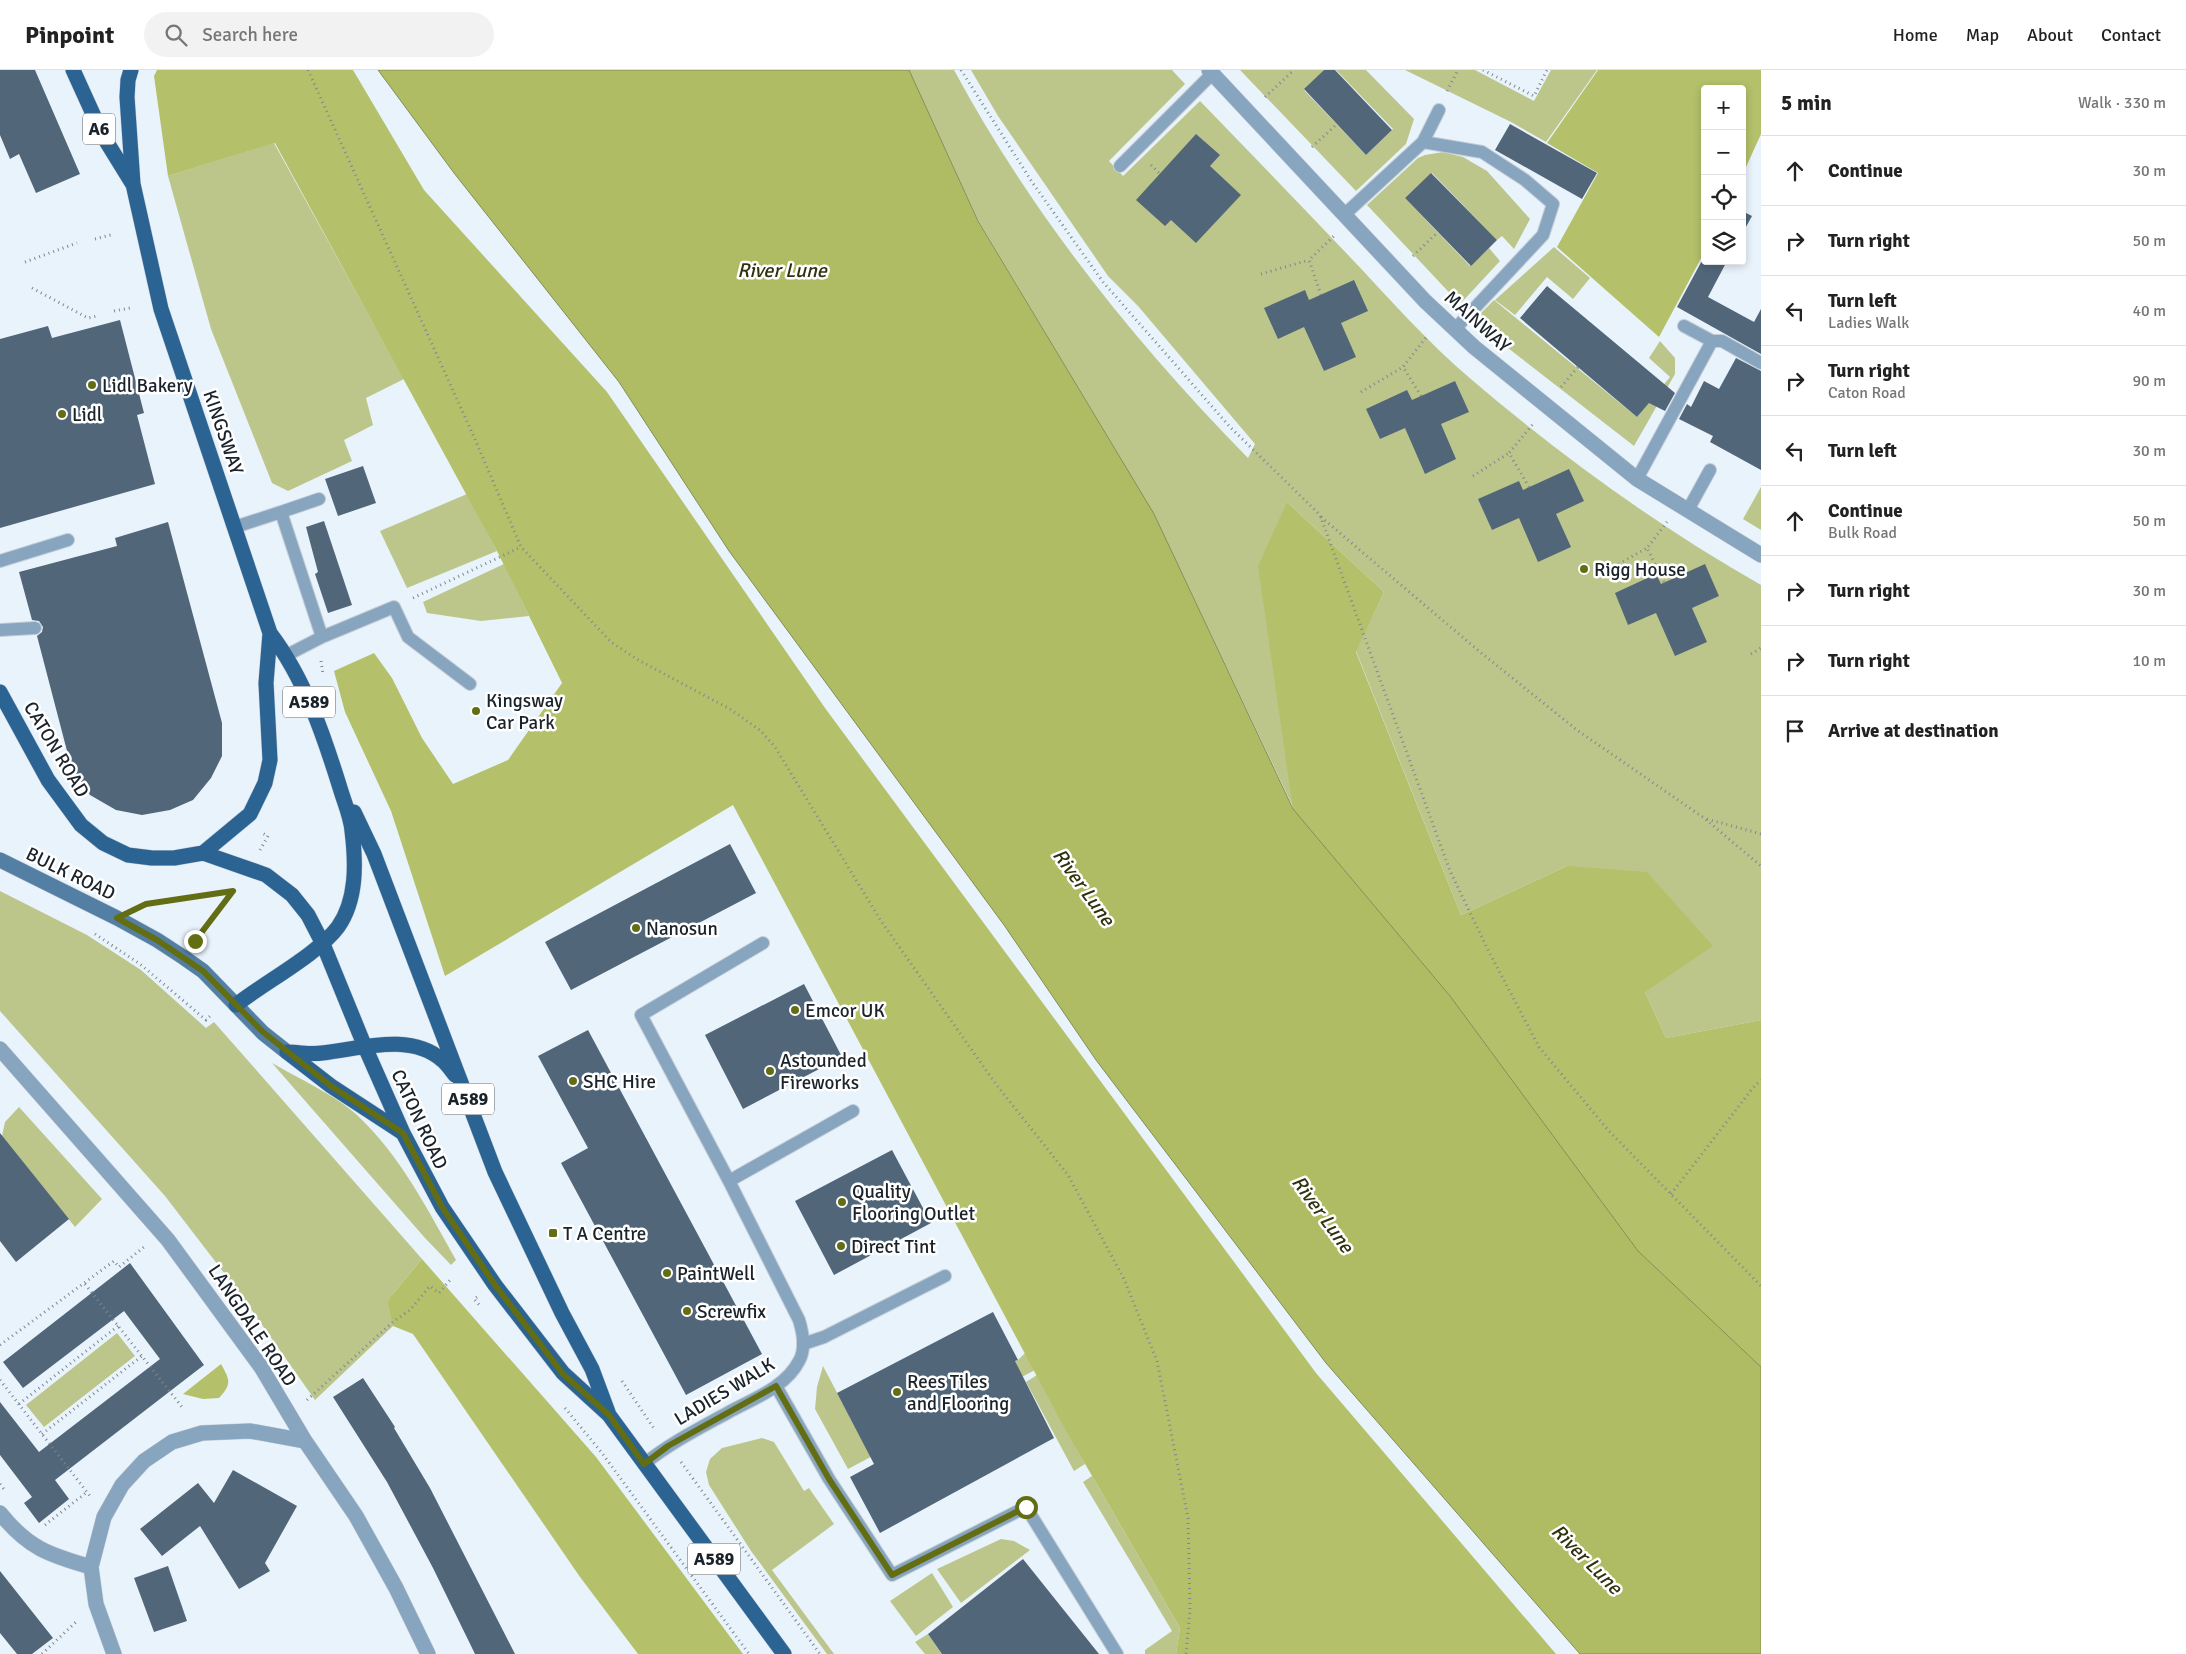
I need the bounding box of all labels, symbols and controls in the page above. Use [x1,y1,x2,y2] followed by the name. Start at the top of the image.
[144,12,494,57] search box
[25,20,114,50] text: Pinpoint
[162,21,190,49] icon: search
[202,23,298,47] text: Search here
[1893,24,1938,46] text: Home
[1966,24,1999,46] text: Map
[2027,24,2073,46] text: About
[2101,24,2161,46] text: Contact
[1701,85,1746,265] map controls
[1701,85,1746,130] button: +
[1781,90,1832,116] text: 5 min
[2078,93,2166,113] text: Walk · 330 m
[83,114,115,144] road number: A6
[1701,130,1746,175] button: −
[1781,157,1809,185] icon: ahead
[1828,159,1903,183] text: Continue
[2132,161,2166,181] text: 30 m
[1701,175,1746,220] button: locate
[1701,220,1746,265] button: layers
[1781,227,1809,255] icon: right
[1828,229,1910,253] text: Turn right
[2132,231,2166,251] text: 50 m
[737,258,828,283] water label: River Lune
[1439,286,1516,358] street label: MAINWAY
[1828,289,1897,313] text: Turn left
[1781,297,1809,325] icon: left
[2132,301,2166,321] text: 40 m
[1828,313,1909,333] text: Ladies Walk
[1828,359,1910,383] text: Turn right
[1781,367,1809,395] icon: right
[2132,371,2166,391] text: 90 m
[102,374,193,398] place label: Lidl Bakery
[86,379,98,391] marker: Lidl Bakery
[1828,383,1906,403] text: Caton Road
[197,387,249,478] street label: KINGSWAY
[72,403,102,427] place label: Lidl
[56,408,68,420] marker: Lidl
[1781,437,1809,465] icon: left
[1828,439,1897,463] text: Turn left
[2132,441,2166,461] text: 30 m
[1828,499,1903,523] text: Continue
[1781,507,1809,535] icon: ahead
[2132,511,2166,531] text: 50 m
[1828,523,1897,543] text: Bulk Road
[1594,558,1686,582] place label: Rigg House
[1578,563,1590,575] marker: Rigg House
[1781,577,1809,605] icon: right
[1828,579,1910,603] text: Turn right
[2132,581,2166,601] text: 30 m
[1781,647,1809,675] icon: right
[1828,649,1910,673] text: Turn right
[2132,651,2166,671] text: 10 m
[283,686,335,718] road number: A589
[486,689,563,735] place label: Kingsway Car Park
[18,697,94,802] street label: CATON ROAD
[470,705,482,717] marker: Kingsway Car Park
[1781,717,1809,745] icon: arrive
[1828,719,1999,743] text: Arrive at destination
[22,842,119,906] street label: BULK ROAD
[1047,844,1121,932] water label: River Lune
[646,917,718,941] place label: Nanosun
[630,922,642,934] marker: Nanosun
[184,930,207,953] route end
[805,999,886,1023] place label: Emcor UK
[789,1004,801,1016] marker: Emcor UK
[780,1049,867,1095] place label: Astounded Fireworks
[764,1065,776,1077] marker: Astounded Fireworks
[385,1066,453,1173] street label: CATON ROAD
[583,1070,656,1094] place label: SHC Hire
[567,1075,579,1087] marker: SHC Hire
[442,1084,494,1114] road number: A589
[1286,1171,1360,1259] water label: River Lune
[852,1180,976,1226] place label: Quality Flooring Outlet
[836,1196,848,1208] marker: Quality Flooring Outlet
[563,1222,646,1246] place label: T A Centre
[547,1227,559,1239] marker: T A Centre
[851,1235,936,1259] place label: Direct Tint
[835,1240,847,1252] marker: Direct Tint
[202,1260,302,1391] street label: LANGDALE ROAD
[677,1262,755,1286] place label: PaintWell
[661,1267,673,1279] marker: PaintWell
[697,1300,766,1324] place label: Screwfix
[681,1305,693,1317] marker: Screwfix
[670,1352,780,1431] street label: LADIES WALK
[907,1370,1009,1416] place label: Rees Tiles and Flooring
[891,1386,903,1398] marker: Rees Tiles and Flooring
[1015,1496,1038,1519] route start
[1546,1519,1628,1601] water label: River Lune
[688,1544,740,1575] road number: A589

